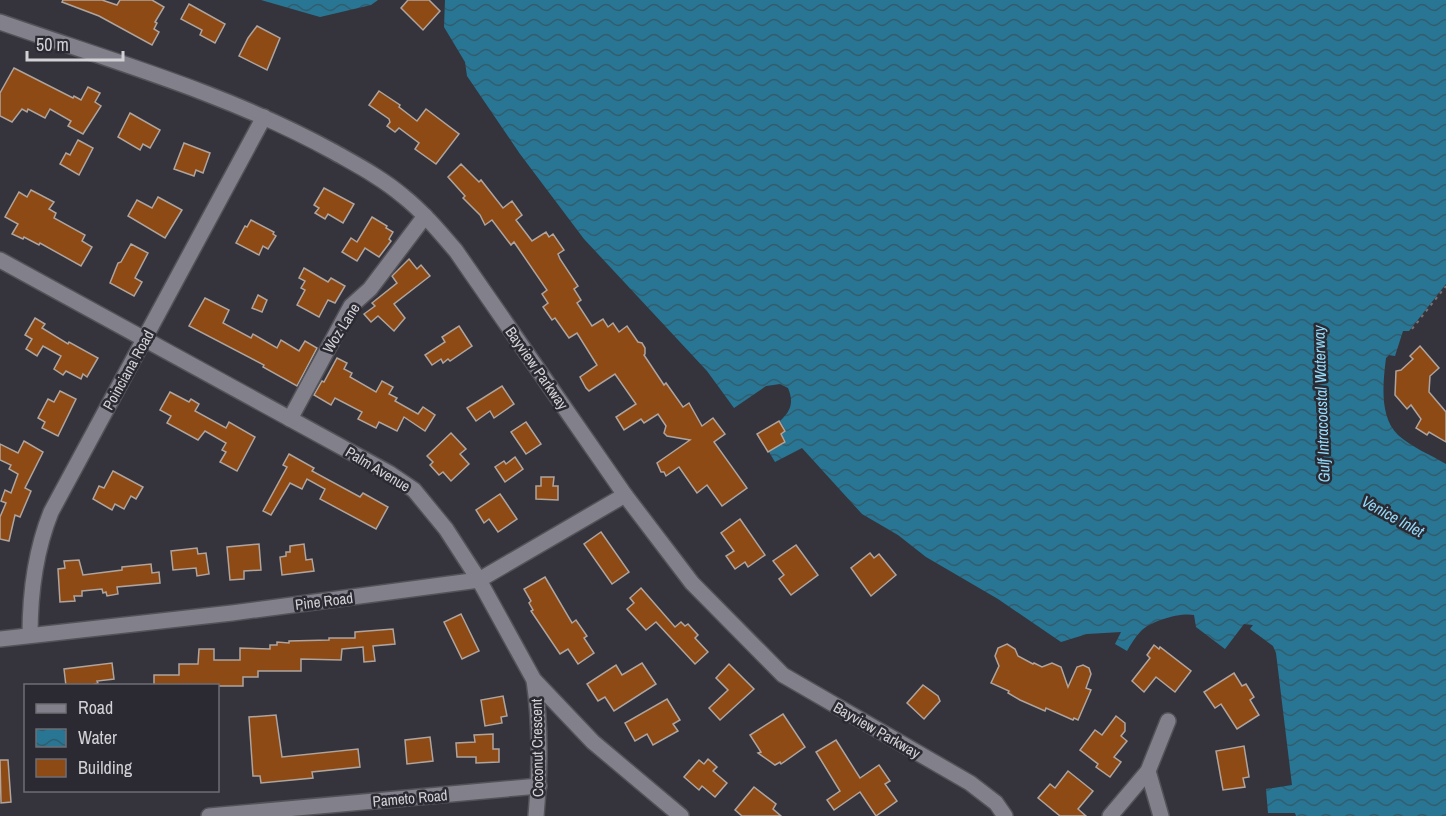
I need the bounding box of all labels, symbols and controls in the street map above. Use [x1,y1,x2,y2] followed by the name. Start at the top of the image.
[27,24,123,62] scale bar
[36,32,69,57] text: 50 m
[317,299,365,357] street label: Woz Lane
[501,322,574,414] street label: Bayview Parkway
[1307,324,1335,483] water label: Gulf Intracoastal Waterway
[97,326,159,414] street label: Poinciana Road
[342,441,415,497] street label: Palm Avenue
[1358,490,1429,542] water label: Venice Inlet
[294,587,354,615] street label: Pine Road
[24,684,219,792] legend
[78,695,113,720] text: Road
[830,697,925,764] street label: Bayview Parkway
[526,698,548,797] street label: Coconut Crescent
[78,725,117,750] text: Water
[78,755,133,780] text: Building
[372,784,448,812] street label: Pameto Road

